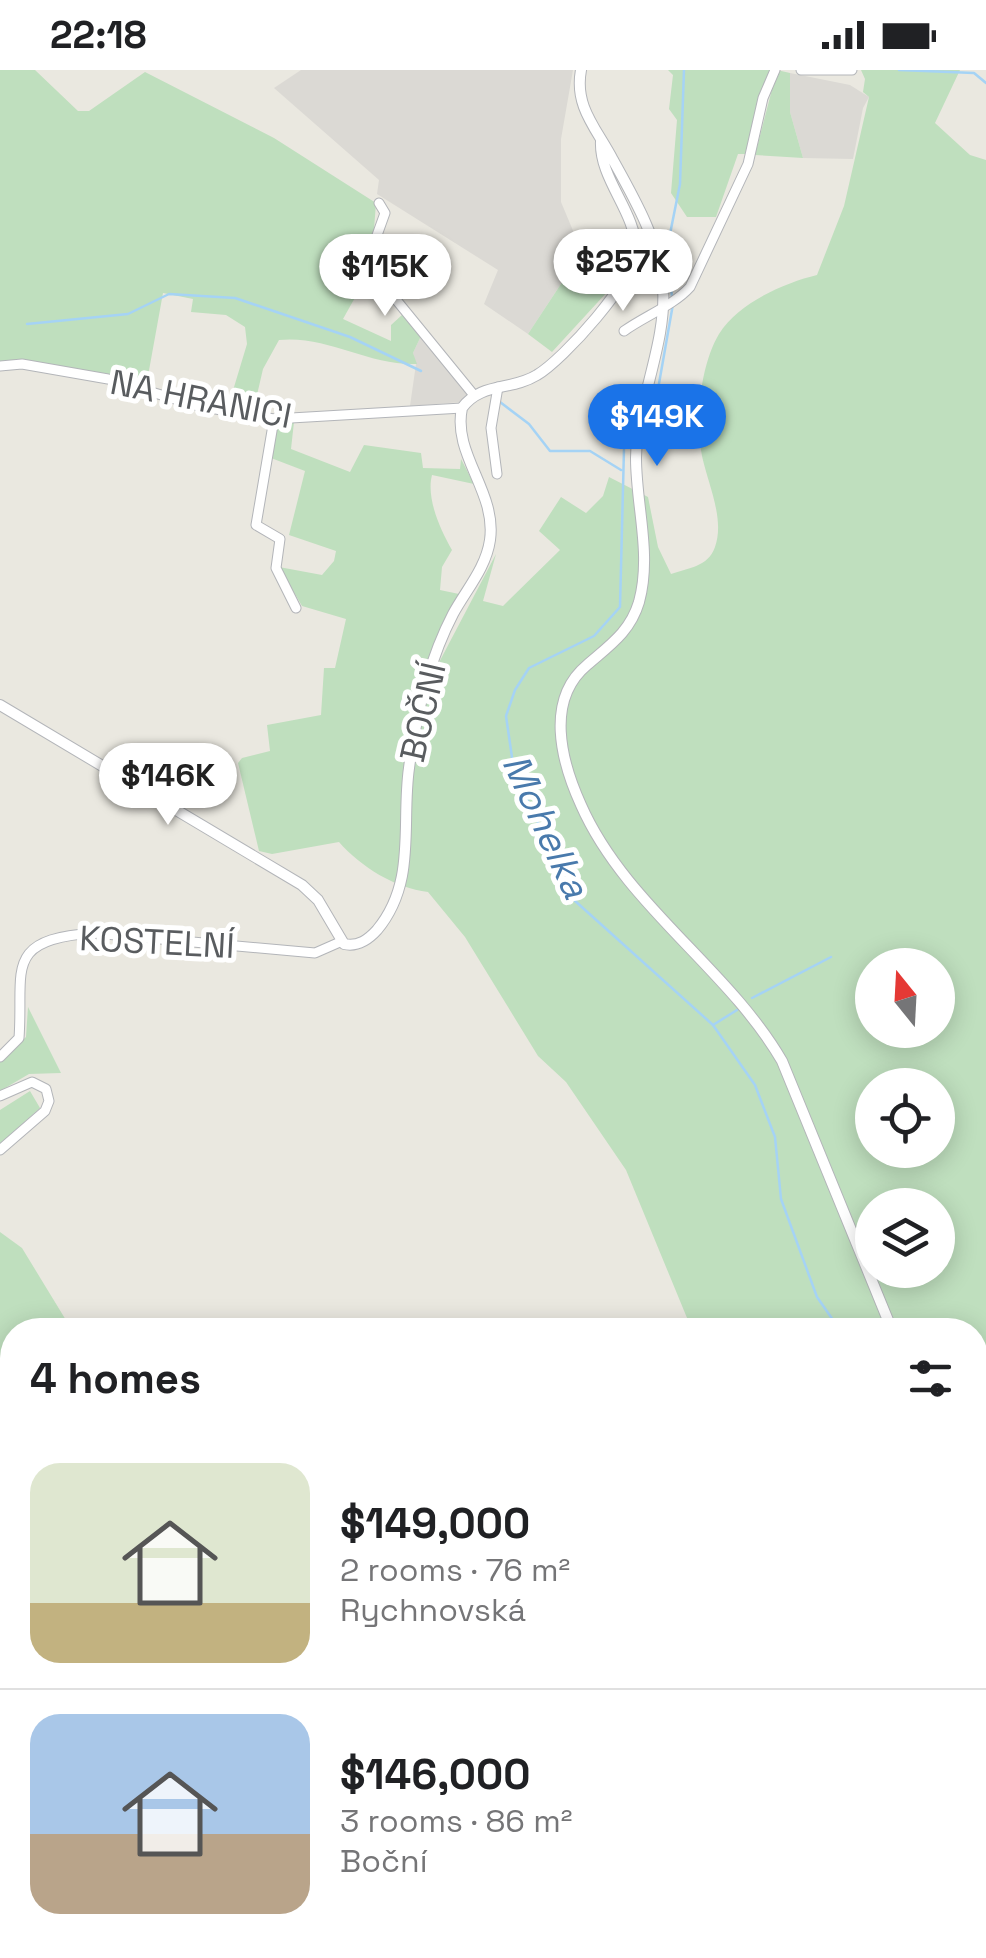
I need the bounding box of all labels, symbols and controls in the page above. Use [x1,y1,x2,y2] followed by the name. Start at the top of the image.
[50,11,146,59] text: 22:18
[553,229,693,314] pin: $257K
[315,234,455,319] pin: $115K
[576,241,670,281] text: $257K
[341,246,429,286] text: $115K
[107,360,295,438] street label: NA HRANICI
[587,384,727,469] pin: $149K
[610,396,704,436] text: $149K
[390,658,456,766] street label: BOČNÍ
[98,743,238,828] pin: $146K
[492,746,600,906] water label: Mohelka
[121,755,215,795] text: $146K
[78,916,236,968] street label: KOSTELNÍ
[855,948,955,1048] north arrow
[855,948,955,1288] map controls
[855,1068,955,1168] button: locate
[855,1188,955,1288] button: layers
[903,1351,958,1406] icon: filters
[30,1352,201,1405] text: 4 homes
[340,1497,530,1550] text: $149,000
[110,1503,230,1623] icon: home
[340,1550,570,1590] text: 2 rooms · 76 m²
[340,1590,526,1630] text: Rychnovská
[340,1748,531,1801] text: $146,000
[110,1754,230,1874] icon: home
[340,1801,572,1841] text: 3 rooms · 86 m²
[340,1841,428,1881] text: Boční

